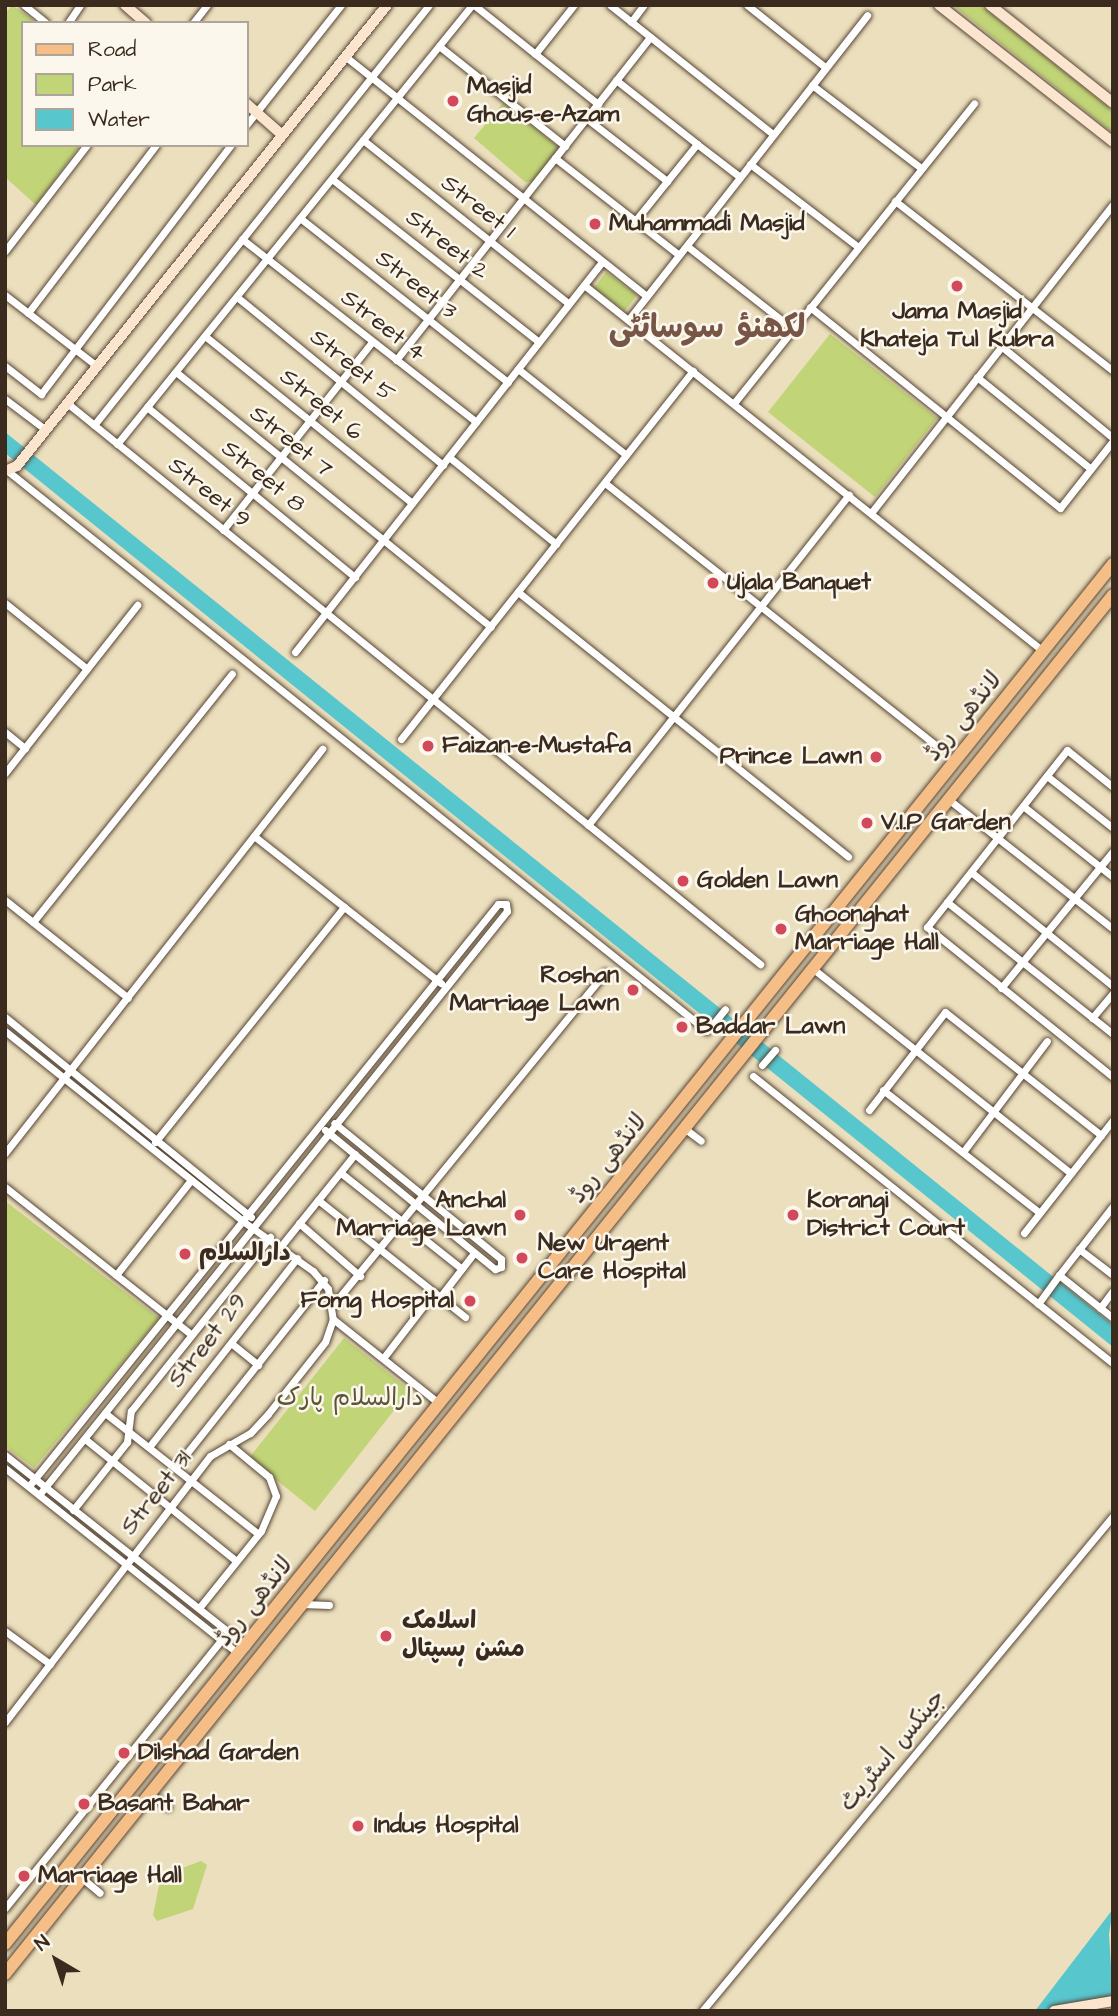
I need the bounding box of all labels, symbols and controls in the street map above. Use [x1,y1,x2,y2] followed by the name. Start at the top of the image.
[21,21,248,147] legend
[88,35,136,64] text: Road
[88,70,137,99] text: Park
[467,73,619,129] place label: Masjid Ghous-e-Azam
[445,93,461,109] marker: Masjid Ghous-e-Azam
[88,105,150,134] text: Water
[435,169,521,245] street label: Street 1
[400,204,494,286] street label: Street 2
[609,210,805,238] place label: Muhammadi Masjid
[587,216,603,232] marker: Muhammadi Masjid
[369,244,463,326] street label: Street 3
[949,278,965,294] marker: Jama Masjid Khateja Tul Kubra
[335,284,431,368] street label: Street 4
[860,298,1054,354] place label: Jama Masjid Khateja Tul Kubra
[609,309,805,347] district label: لکھنؤ سوسائٹی
[304,323,400,409] street label: Street 5
[274,363,368,447] street label: Street 6
[244,400,338,484] street label: Street 7
[215,435,311,519] street label: Street 8
[162,451,256,535] street label: Street 9
[727,569,871,597] place label: Ujala Banquet
[705,575,721,591] marker: Ujala Banquet
[919,666,1009,768] street label: لانڈھی روڈ
[442,732,631,760] place label: Faizan-e-Mustafa
[420,738,436,754] marker: Faizan-e-Mustafa
[720,743,862,771] place label: Prince Lawn
[868,749,884,765] marker: Prince Lawn
[881,809,1011,837] place label: V.I.P Garden
[859,815,875,831] marker: V.I.P Garden
[697,867,838,895] place label: Golden Lawn
[675,873,691,889] marker: Golden Lawn
[795,901,939,957] place label: Ghoonghat Marriage Hall
[773,921,789,937] marker: Ghoonghat Marriage Hall
[449,962,619,1018] place label: Roshan Marriage Lawn
[625,982,641,998] marker: Roshan Marriage Lawn
[696,1013,845,1041] place label: Baddar Lawn
[674,1019,690,1035] marker: Baddar Lawn
[564,1108,654,1210] street label: لانڈھی روڈ
[336,1187,506,1243] place label: Anchal Marriage Lawn
[807,1187,965,1243] place label: Korangi District Court
[512,1207,528,1223] marker: Anchal Marriage Lawn
[785,1207,801,1223] marker: Korangi District Court
[538,1230,686,1286] place label: New Urgent Care Hospital
[199,1240,291,1268] place label: دارالسلام
[177,1246,193,1262] marker: دارالسلام
[512,1248,532,1268] marker: New Urgent Care Hospital
[300,1287,454,1315] place label: Fomg Hospital
[162,1288,254,1394] street label: Street 29
[460,1291,480,1311] marker: Fomg Hospital
[277,1385,423,1413] park label: دارالسلام پارک
[115,1445,199,1541] street label: Street 31
[210,1551,300,1653] street label: لانڈھی روڈ
[402,1608,525,1664] place label: اسلامک مشن ہسپتال
[376,1626,396,1646] marker: اسلامک مشن ہسپتال
[834,1684,952,1818] street label: جینکس اسٹریٹ
[138,1739,298,1767] place label: Dilshad Garden
[116,1745,132,1761] marker: Dilshad Garden
[98,1790,249,1818] place label: Basant Bahar
[76,1796,92,1812] marker: Basant Bahar
[374,1812,519,1840] place label: Indus Hospital
[348,1816,368,1836] marker: Indus Hospital
[38,1862,182,1890] place label: Marriage Hall
[16,1868,32,1884] marker: Marriage Hall
[21,1925,91,1995] north arrow
[29,1929,56,1958] text: N

